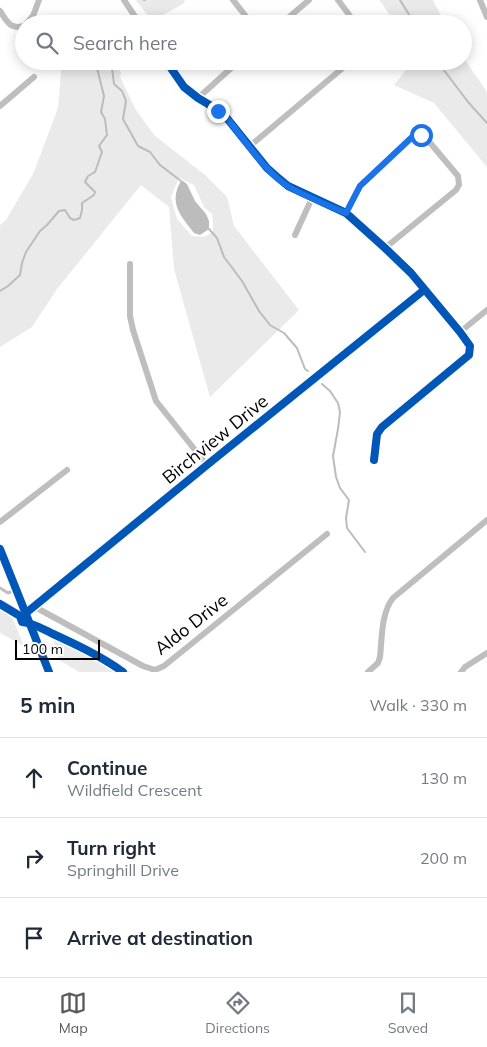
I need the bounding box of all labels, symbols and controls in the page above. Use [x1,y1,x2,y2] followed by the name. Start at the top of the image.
[15,15,472,70] search box
[33,29,61,57] icon: search
[73,31,177,55] text: Search here
[207,100,230,123] route end
[410,124,433,147] route start
[157,389,273,489] street label: Birchview Drive
[150,588,232,660] street label: Aldo Drive
[15,637,100,660] scale bar
[22,640,63,658] text: 100 m
[20,692,75,718] text: 5 min
[369,695,467,715] text: Walk · 330 m
[67,756,147,780] text: Continue
[20,764,48,792] icon: ahead
[420,768,467,788] text: 130 m
[67,780,202,800] text: Wildfield Crescent
[67,836,156,860] text: Turn right
[20,844,48,872] icon: right
[420,848,467,868] text: 200 m
[67,860,179,880] text: Springhill Drive
[20,924,48,952] icon: arrive
[67,926,253,950] text: Arrive at destination
[59,989,88,1037] tab: Map
[205,989,270,1037] tab: Directions
[388,989,428,1037] tab: Saved

